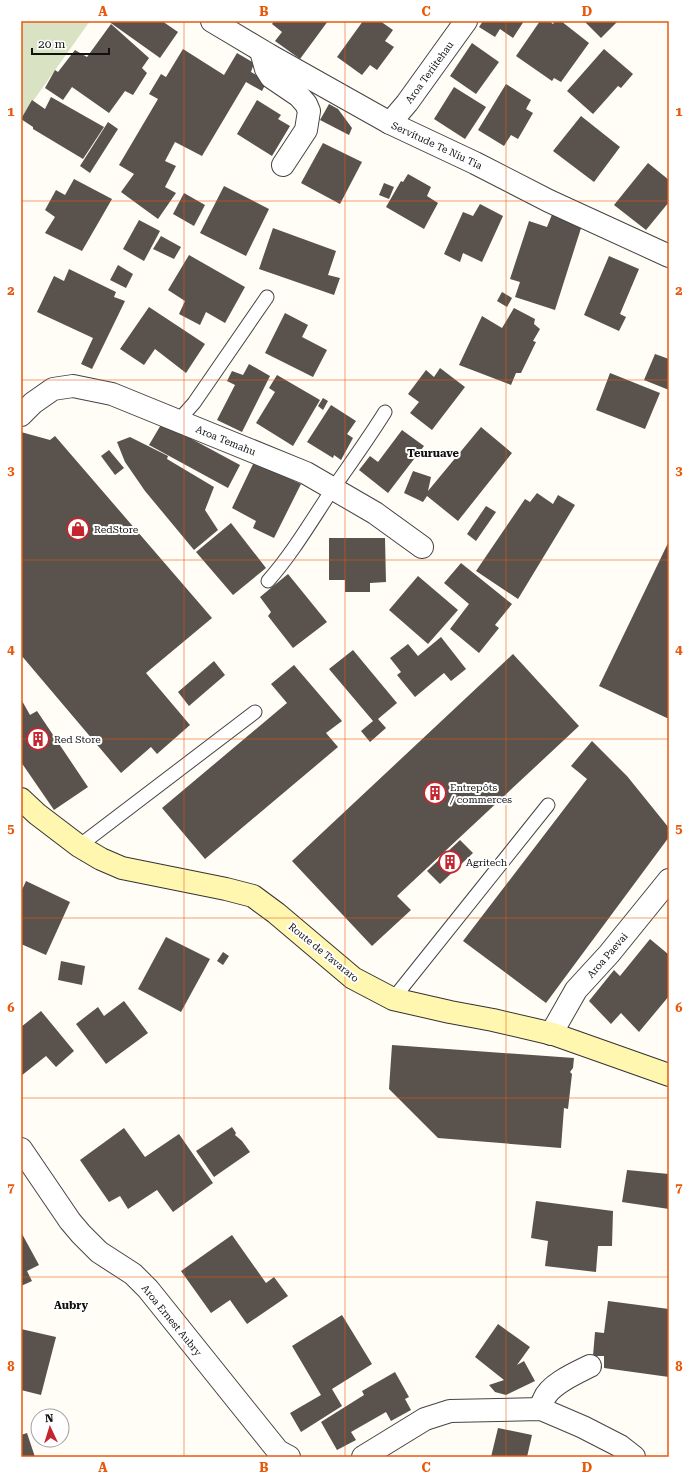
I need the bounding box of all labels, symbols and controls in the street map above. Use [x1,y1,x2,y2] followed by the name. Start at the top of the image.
[98,4,108,19] text: A
[259,4,269,19] text: B
[421,4,431,19] text: C
[582,4,592,19] text: D
[32,30,109,56] scale bar
[38,37,65,51] text: 20 m
[403,38,456,106] street label: Aroa Teriitehau
[7,104,15,119] text: 1
[675,104,683,119] text: 1
[390,120,484,172] street label: Servitude Te Niu Tia
[7,283,15,298] text: 2
[675,283,683,298] text: 2
[194,423,258,458] street label: Aroa Temahu
[407,447,460,460] district label: Teuruave
[7,463,15,478] text: 3
[675,463,683,478] text: 3
[65,516,91,542] shop icon: RedStore
[94,524,139,535] place label: RedStore
[7,642,15,657] text: 4
[675,642,683,657] text: 4
[25,726,51,752] building icon: Red Store
[54,734,101,745] place label: Red Store
[422,780,448,806] building icon: Entrepôts / commerces
[449,782,512,805] place label: Entrepôts / commerces
[7,821,15,836] text: 5
[675,821,683,836] text: 5
[437,849,463,875] building icon: Agritech
[466,857,508,868] place label: Agritech
[286,921,361,984] street label: Route de Tavararo
[585,931,630,980] street label: Aroa Paevai
[7,1000,15,1015] text: 6
[675,1000,683,1015] text: 6
[7,1180,15,1195] text: 7
[675,1180,683,1195] text: 7
[140,1283,204,1358] street label: Aroa Ernest Aubry
[54,1299,88,1312] district label: Aubry
[7,1359,15,1374] text: 8
[675,1359,683,1374] text: 8
[30,1408,70,1448] north arrow
[45,1412,55,1425] text: N
[98,1460,108,1475] text: A
[259,1460,269,1475] text: B
[421,1460,431,1475] text: C
[582,1460,592,1475] text: D

